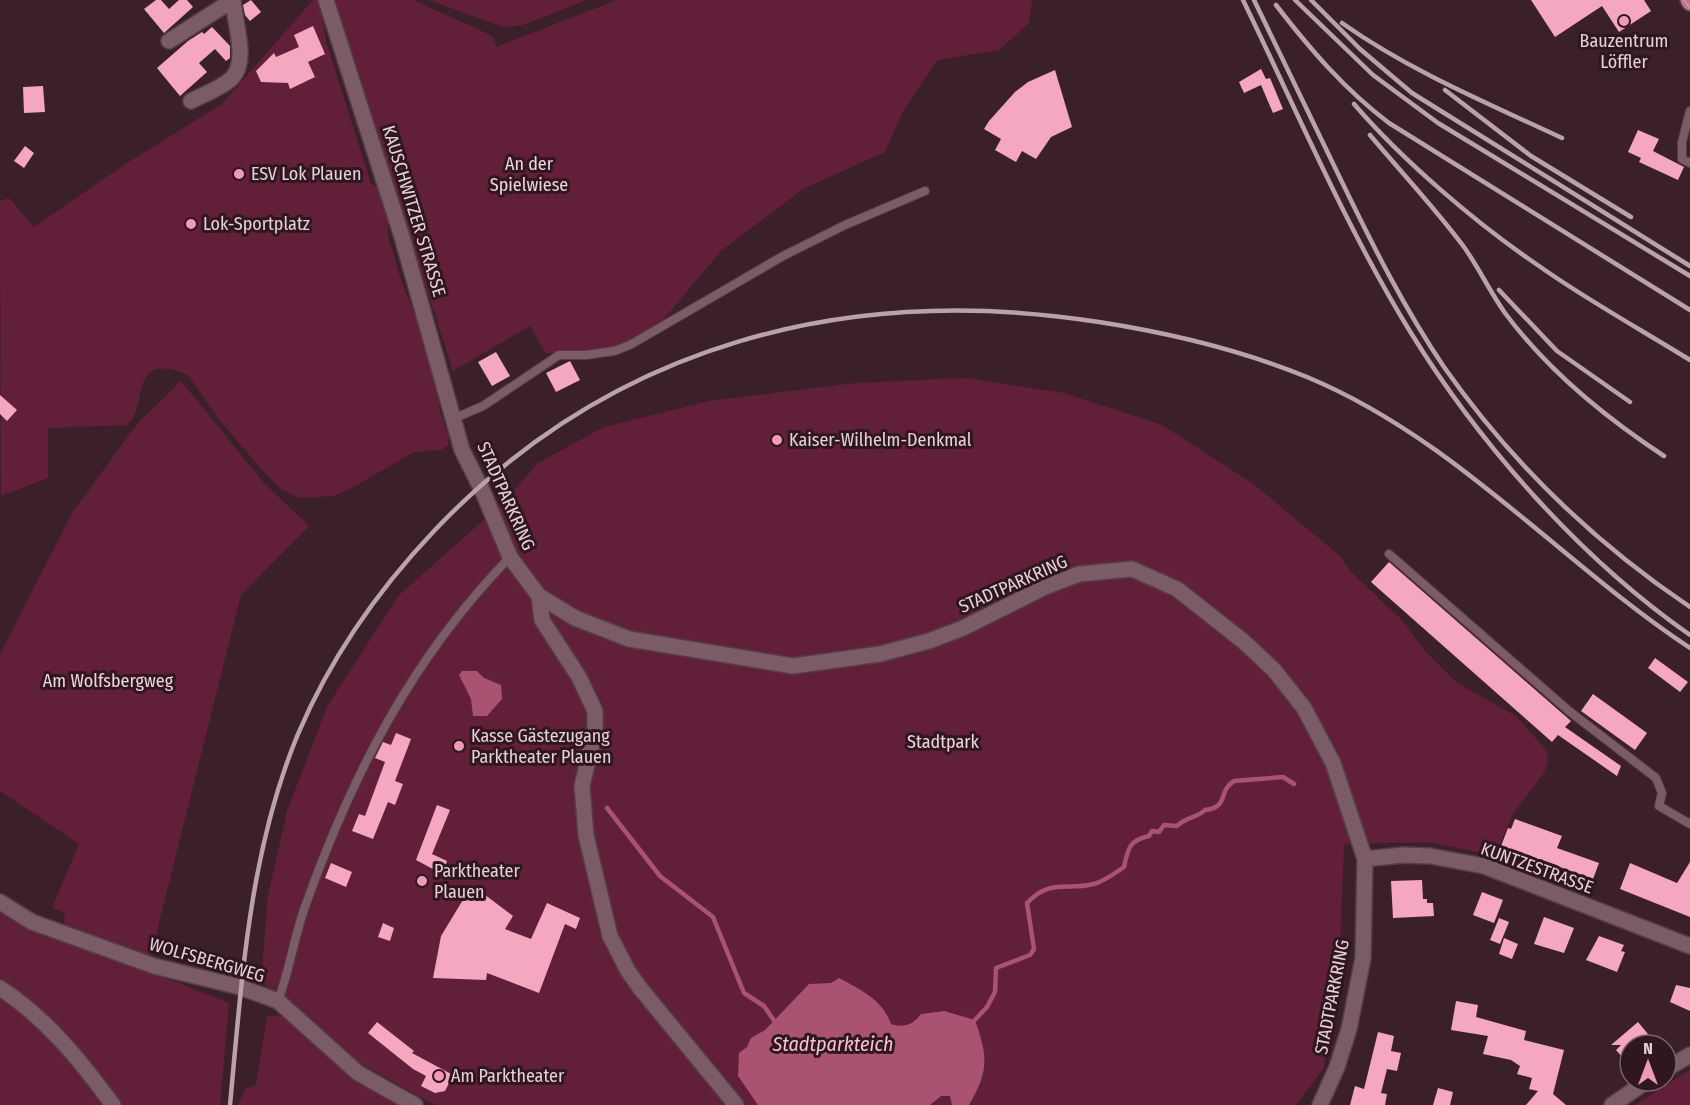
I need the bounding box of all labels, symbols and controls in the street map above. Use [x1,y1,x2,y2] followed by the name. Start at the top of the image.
[1617,14,1631,28] marker: Bauzentrum Löffler
[1580,30,1668,73] place label: Bauzentrum Löffler
[378,123,450,299] street label: KAUSCHWITZER STRASSE
[490,153,568,196] park label: An der Spielwiese
[251,163,361,185] place label: ESV Lok Plauen
[232,167,246,181] marker: ESV Lok Plauen
[203,213,310,235] place label: Lok-Sportplatz
[184,217,198,231] marker: Lok-Sportplatz
[789,429,972,451] place label: Kaiser-Wilhelm-Denkmal
[770,433,784,447] marker: Kaiser-Wilhelm-Denkmal
[472,438,540,554] street label: STADTPARKRING
[955,550,1071,618] street label: STADTPARKRING
[43,670,174,692] park label: Am Wolfsbergweg
[471,725,611,768] place label: Kasse Gästezugang Parktheater Plauen
[907,731,980,753] park label: Stadtpark
[452,739,466,753] marker: Kasse Gästezugang Parktheater Plauen
[1478,837,1596,899] street label: KUNTZESTRASSE
[434,860,520,903] place label: Parktheater Plauen
[415,874,429,888] marker: Parktheater Plauen
[147,933,267,987] street label: WOLFSBERGWEG
[1310,938,1354,1056] street label: STADTPARKRING
[772,1032,893,1056] water label: Stadtparkteich
[1618,1033,1678,1093] north arrow
[1643,1039,1653,1058] text: N
[451,1065,565,1087] place label: Am Parktheater
[432,1069,446,1083] marker: Am Parktheater

